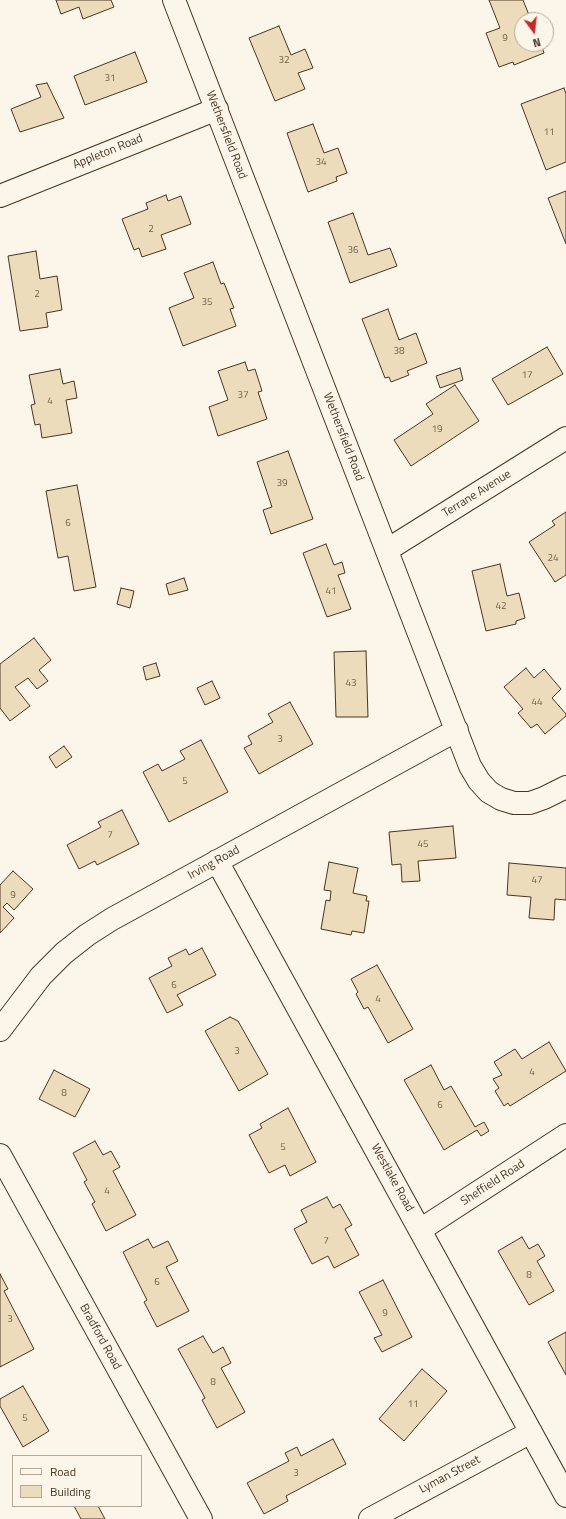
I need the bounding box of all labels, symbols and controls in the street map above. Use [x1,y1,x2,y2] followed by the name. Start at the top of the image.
[514,12,554,52] north arrow
[502,33,508,45] house number: 9
[531,34,543,51] text: N
[278,55,290,67] house number: 32
[104,73,116,85] house number: 31
[203,89,249,181] street label: Wethersfield Road
[543,127,555,139] house number: 11
[71,131,145,173] street label: Appleton Road
[315,157,327,169] house number: 34
[148,224,154,236] house number: 2
[347,245,359,257] house number: 36
[34,289,40,301] house number: 2
[201,297,213,309] house number: 35
[393,346,405,358] house number: 38
[521,370,533,382] house number: 17
[237,390,249,402] house number: 37
[320,391,366,483] street label: Wethersfield Road
[47,396,53,408] house number: 4
[431,424,443,436] house number: 19
[440,467,514,521] street label: Terrane Avenue
[276,478,288,490] house number: 39
[65,518,71,530] house number: 6
[547,553,559,565] house number: 24
[325,586,337,598] house number: 41
[495,601,507,613] house number: 42
[345,678,357,690] house number: 43
[531,697,543,709] house number: 44
[277,734,283,746] house number: 3
[182,776,188,788] house number: 5
[107,830,113,842] house number: 7
[417,839,429,851] house number: 45
[186,843,242,883] street label: Irving Road
[531,875,543,887] house number: 47
[10,890,16,902] house number: 9
[171,980,177,992] house number: 6
[375,994,381,1006] house number: 4
[234,1046,240,1058] house number: 3
[529,1067,535,1079] house number: 4
[61,1088,67,1100] house number: 8
[437,1100,443,1112] house number: 6
[280,1142,286,1154] house number: 5
[367,1142,417,1214] street label: Westlake Road
[458,1157,528,1209] street label: Sheffield Road
[104,1186,110,1198] house number: 4
[323,1236,329,1248] house number: 7
[526,1270,532,1282] house number: 8
[154,1277,160,1289] house number: 6
[76,1302,124,1372] street label: Bradford Road
[382,1308,388,1320] house number: 9
[7,1314,13,1326] house number: 3
[210,1377,216,1389] house number: 8
[407,1399,419,1411] house number: 11
[22,1413,28,1425] house number: 5
[417,1453,483,1497] street label: Lyman Street
[12,1455,142,1507] legend
[50,1462,76,1481] text: Road
[293,1468,299,1480] house number: 3
[50,1482,91,1501] text: Building

